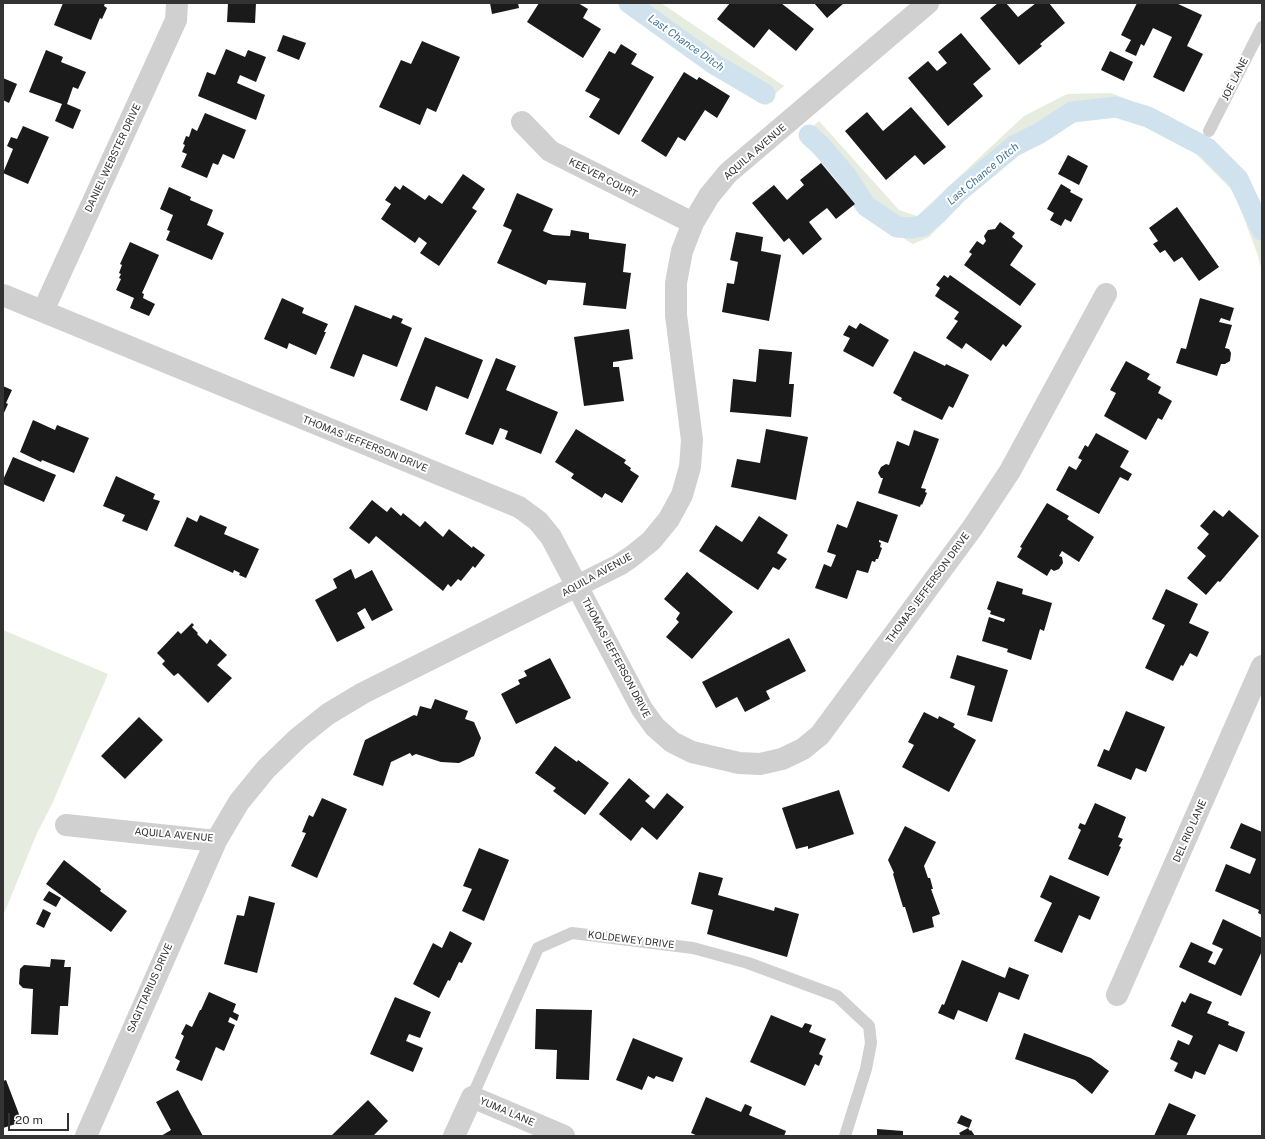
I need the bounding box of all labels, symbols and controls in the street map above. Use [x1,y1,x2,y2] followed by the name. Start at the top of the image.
[646,12,726,74] water label: Last Chance Ditch
[1219,56,1251,102] street label: JOE LANE
[83,102,143,214] street label: DANIEL WEBSTER DRIVE
[721,122,789,182] street label: AQUILA AVENUE
[944,140,1022,208] water label: Last Chance Ditch
[567,156,639,200] street label: KEEVER COURT
[301,413,429,475] street label: THOMAS JEFFERSON DRIVE
[884,530,972,646] street label: THOMAS JEFFERSON DRIVE
[560,551,634,599] street label: AQUILA AVENUE
[579,596,653,720] street label: THOMAS JEFFERSON DRIVE
[1171,798,1209,864] street label: DEL RIO LANE
[134,826,214,844] street label: AQUILA AVENUE
[587,929,675,951] street label: KOLDEWEY DRIVE
[125,941,175,1035] street label: SAGITTARIUS DRIVE
[478,1095,536,1129] street label: YUMA LANE
[10,1105,71,1131] scale bar
[15,1113,43,1127] text: 20 m

